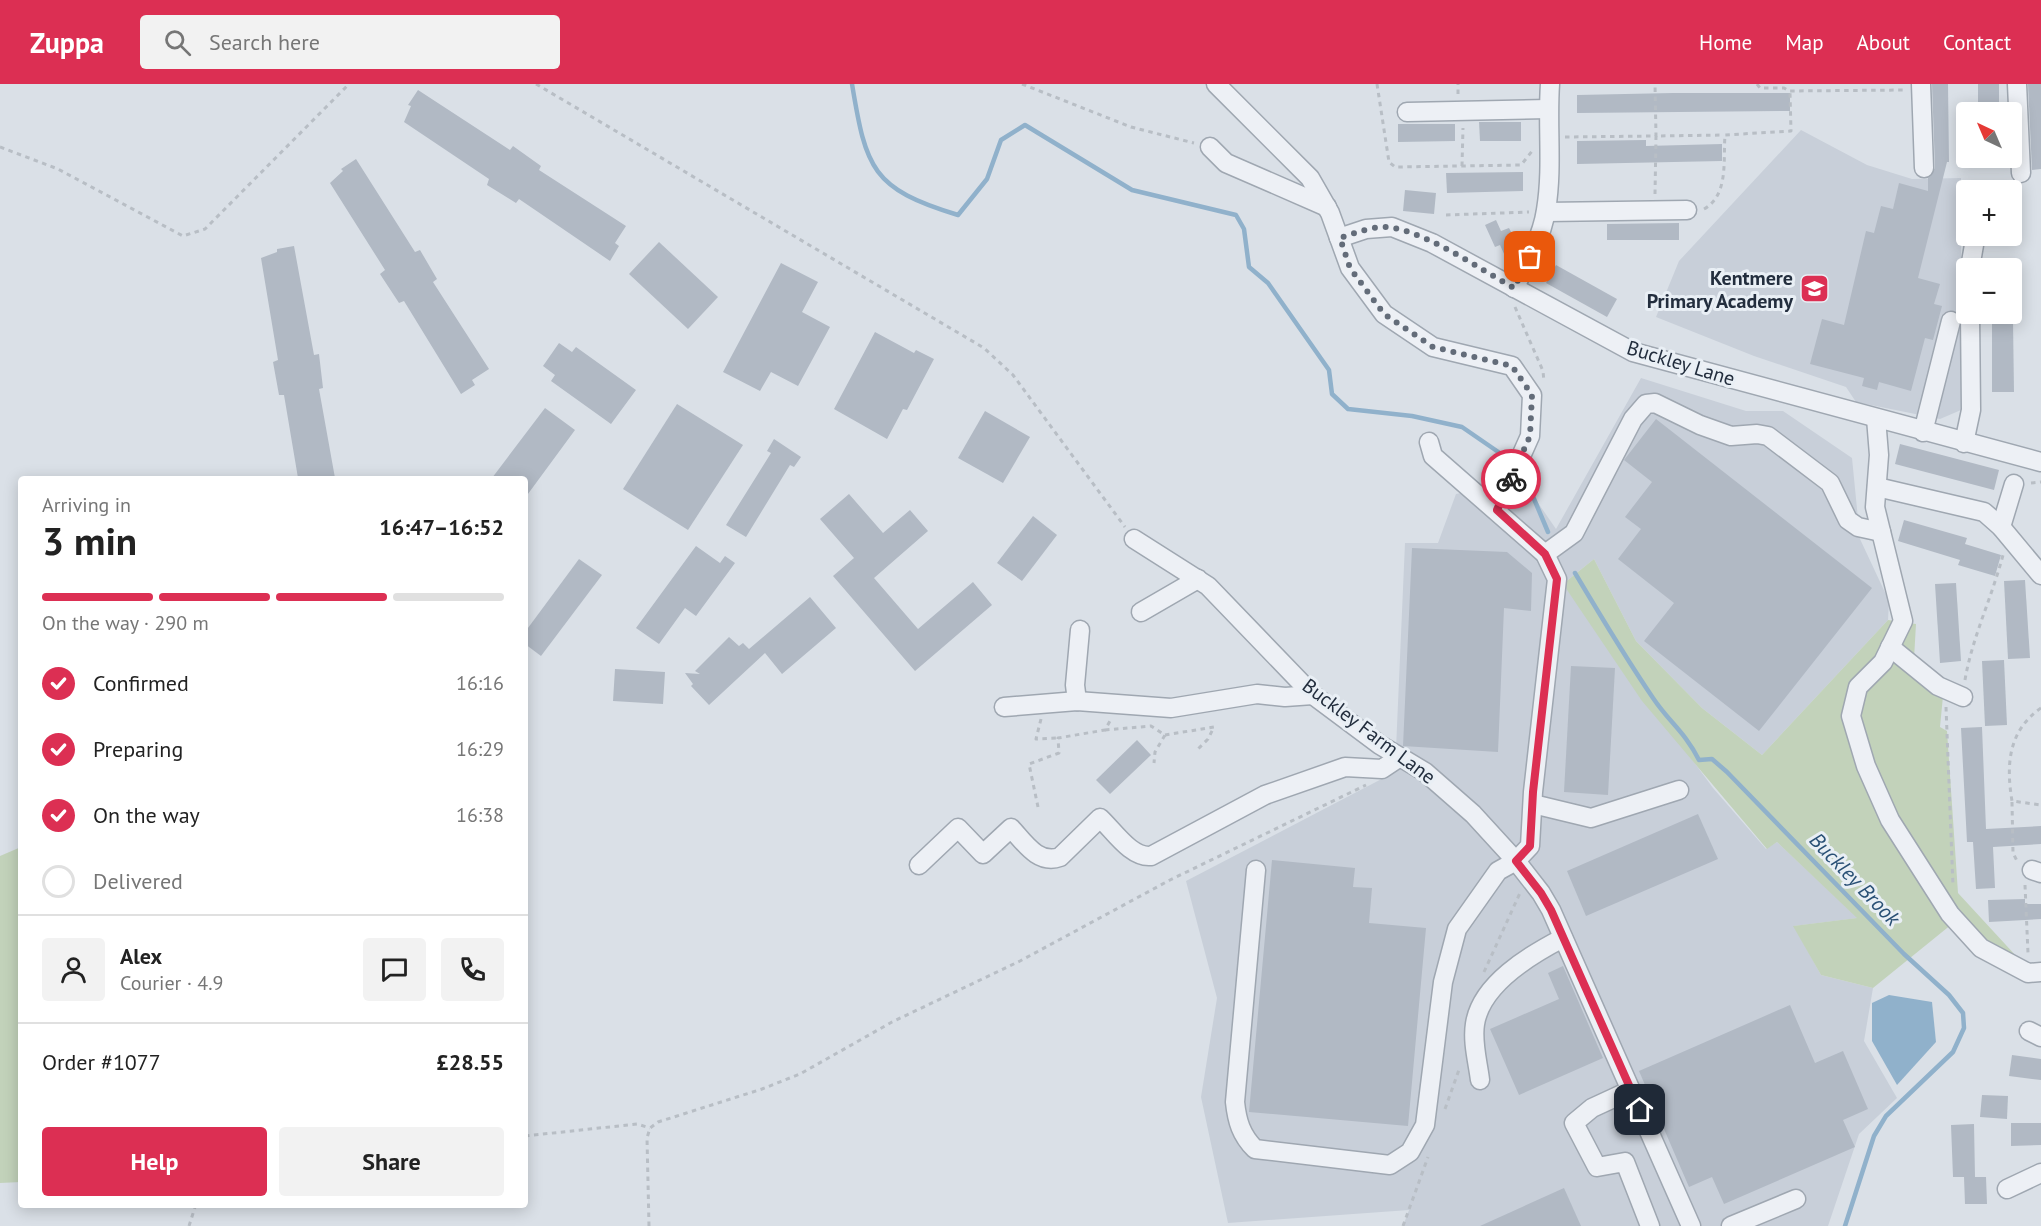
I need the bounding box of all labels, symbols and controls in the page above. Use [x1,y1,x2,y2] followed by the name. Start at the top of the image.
[140,15,560,69] search box
[30,24,104,61] text: Zuppa
[161,26,194,59] icon: search
[209,28,320,56] text: Search here
[1699,29,1752,56] text: Home
[1785,29,1824,56] text: Map
[1857,29,1910,56] text: About
[1943,29,2011,56] text: Contact
[1956,102,2022,168] north arrow
[1956,102,2022,324] map controls
[1956,180,2022,246] button: +
[1504,231,1555,282] pin
[1513,240,1546,273] icon: bag
[1956,258,2022,324] button: −
[1647,265,1793,314] place label: Kentmere Primary Academy
[1798,273,1830,305] school or university icon: Kentmere Primary Academy
[1624,334,1738,392] street label: Buckley Lane
[1481,449,1541,509] courier
[1495,463,1528,496] icon: bike
[42,492,131,518] text: Arriving in
[379,513,504,541] text: 16:47–16:52
[42,515,137,566] text: 3 min
[42,610,209,636] text: On the way · 290 m
[42,667,75,700] icon: check
[93,669,189,697] text: Confirmed
[456,670,504,696] text: 16:16
[1297,672,1441,790] street label: Buckley Farm Lane
[42,733,75,766] icon: check
[93,735,183,763] text: Preparing
[456,736,504,762] text: 16:29
[42,799,75,832] icon: check
[93,801,200,829] text: On the way
[456,802,504,828] text: 16:38
[1804,827,1907,932] water label: Buckley Brook
[93,867,183,895] text: Delivered
[42,938,105,1001] button: person
[363,938,426,1001] button: chat
[441,938,504,1001] button: phone
[120,942,162,970] text: Alex
[120,970,223,996] text: Courier · 4.9
[42,1048,161,1076] text: Order #1077
[436,1048,504,1076] text: £28.55
[1614,1084,1665,1135] pin
[1623,1093,1656,1126] icon: home
[42,1127,267,1196] button: Help
[279,1127,504,1196] button: Share

